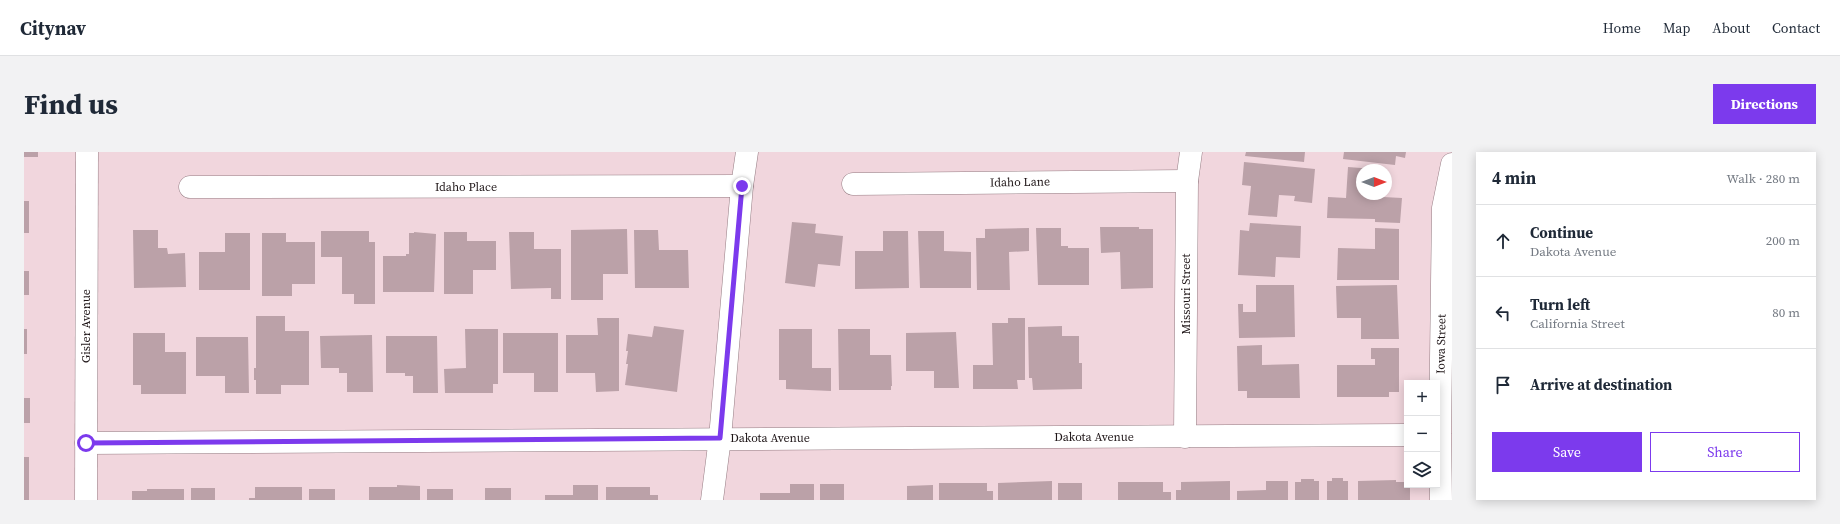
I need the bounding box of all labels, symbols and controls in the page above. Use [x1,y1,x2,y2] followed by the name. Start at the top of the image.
[20,15,86,41] text: Citynav
[1603,18,1641,38] text: Home
[1663,18,1690,38] text: Map
[1712,18,1750,38] text: About
[1772,18,1820,38] text: Contact
[1713,84,1816,124] button: Directions
[24,85,118,123] text: Find us
[1356,164,1392,200] north arrow
[1492,166,1536,190] text: 4 min
[1727,170,1800,187] text: Walk · 280 m
[990,173,1050,191] street label: Idaho Lane
[733,177,751,195] route end
[435,179,497,195] street label: Idaho Place
[1530,222,1593,243] text: Continue
[1492,230,1514,252] icon: ahead
[1766,232,1800,249] text: 200 m
[1530,243,1616,260] text: Dakota Avenue
[1178,254,1194,334] street label: Missouri Street
[78,289,94,363] street label: Gisler Avenue
[1530,294,1590,315] text: Turn left
[1492,302,1514,324] icon: left
[1772,304,1800,321] text: 80 m
[1432,314,1450,374] street label: Iowa Street
[1530,315,1625,332] text: California Street
[1492,374,1514,396] icon: arrive
[1530,374,1672,395] text: Arrive at destination
[1404,380,1440,488] map controls
[1404,380,1440,416] button: +
[1404,416,1440,452] button: −
[1054,429,1134,445] street label: Dakota Avenue
[730,430,810,446] street label: Dakota Avenue
[1492,432,1642,472] button: Save
[1650,432,1800,472] button: Share
[77,434,95,452] route start
[1404,452,1440,488] button: layers

